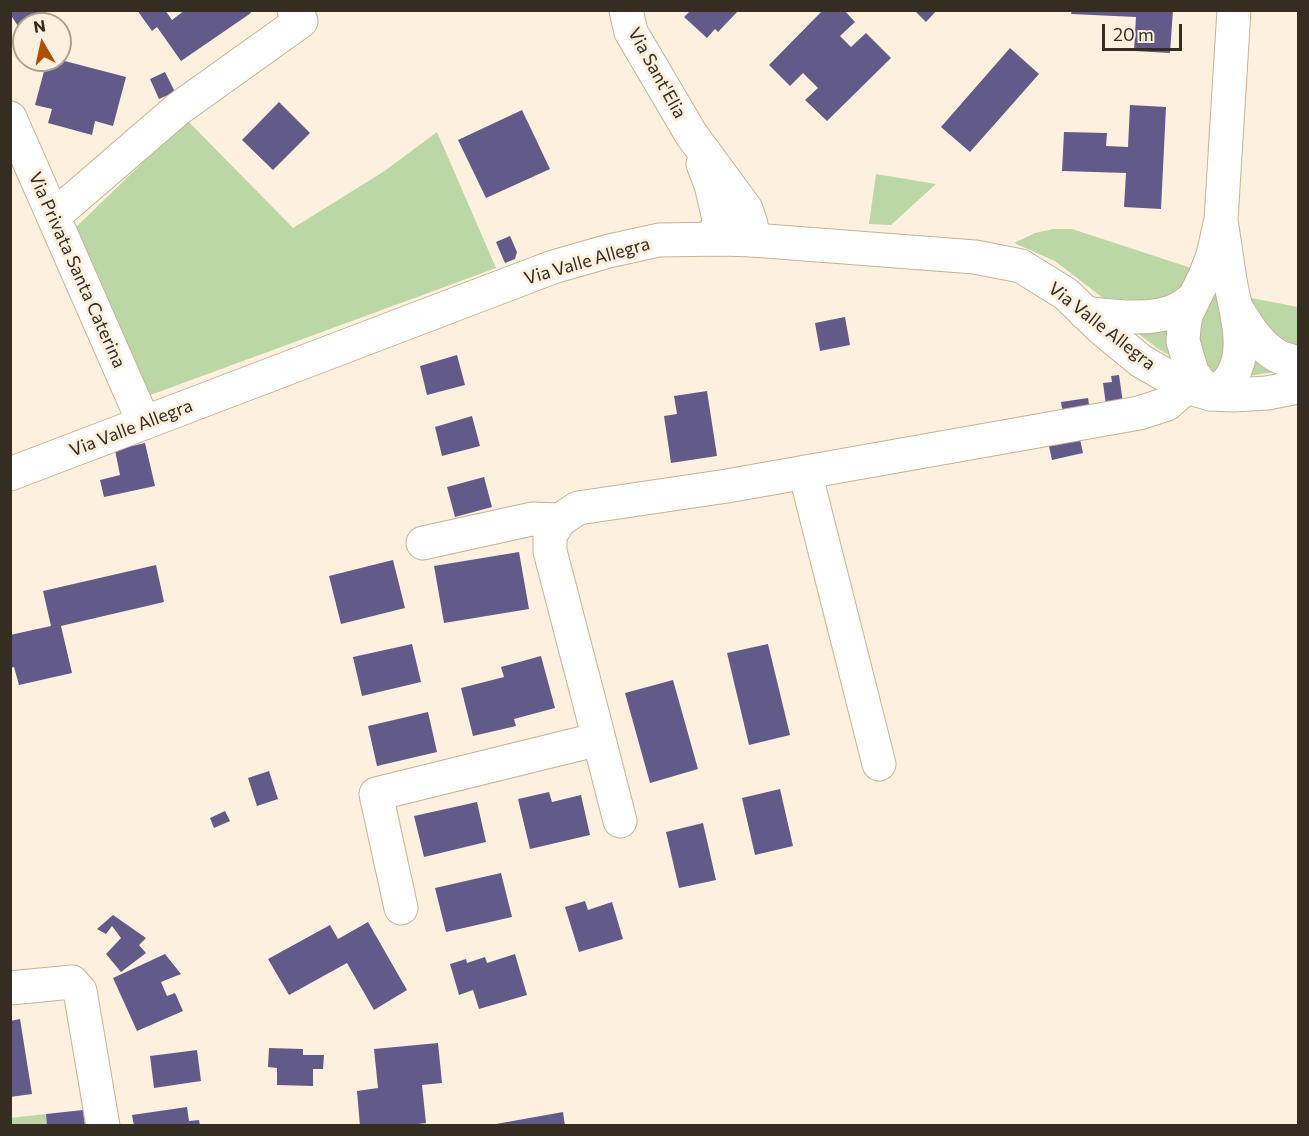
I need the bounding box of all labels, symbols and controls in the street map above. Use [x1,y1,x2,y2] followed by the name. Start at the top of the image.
[12,12,72,72] north arrow
[1105,12,1184,50] scale bar
[32,15,47,36] text: N
[1113,23,1154,45] text: 20 m
[623,24,691,122] street label: Via Sant'Elia
[24,169,130,371] street label: Via Privata Santa Caterina
[522,233,652,289] street label: Via Valle Allegra
[1044,277,1160,375] street label: Via Valle Allegra
[66,395,196,461] street label: Via Valle Allegra

